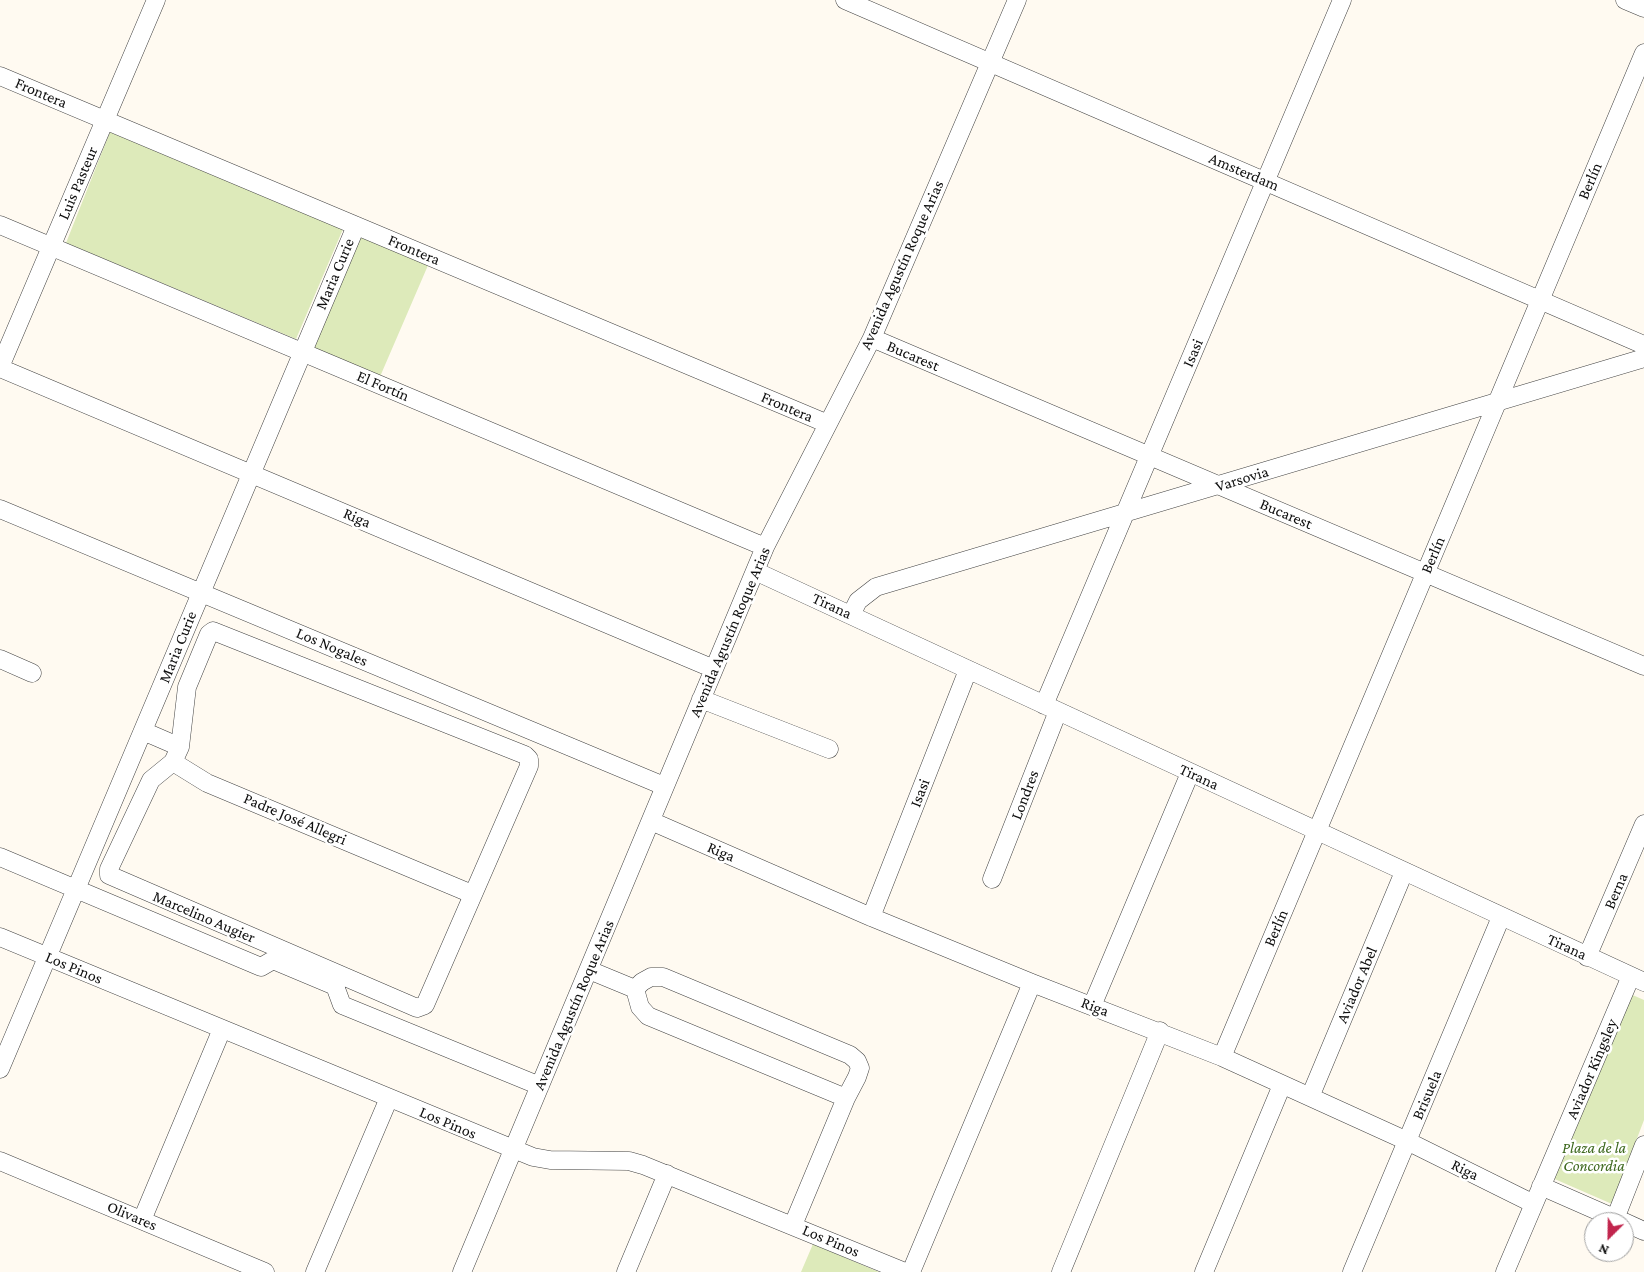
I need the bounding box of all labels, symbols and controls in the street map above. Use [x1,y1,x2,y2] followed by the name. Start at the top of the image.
[12,73,70,113] street label: Frontera
[54,143,102,223] street label: Luis Pasteur
[1206,149,1282,195] street label: Amsterdam
[1574,160,1606,202] street label: Berlín
[856,177,948,353] street label: Avenida Agustín Roque Arias
[385,230,443,270] street label: Frontera
[311,235,359,313] street label: Maria Curie
[884,336,942,376] street label: Bucarest
[1178,336,1208,370] street label: Isasi
[354,366,412,406] street label: El Fortín
[758,387,816,427] street label: Frontera
[1213,462,1271,496] street label: Varsovia
[1257,494,1315,534] street label: Bucarest
[340,504,374,532] street label: Riga
[1417,534,1449,576] street label: Berlín
[685,544,775,720] street label: Avenida Agustín Roque Arias
[809,588,855,624] street label: Tirana
[155,608,201,686] street label: Maria Curie
[293,623,371,671] street label: Los Nogales
[1176,759,1222,795] street label: Tirana
[1007,767,1043,823] street label: Londres
[906,776,934,810] street label: Isasi
[241,789,349,849] street label: Padre José Allegri
[704,838,738,866] street label: Riga
[1600,870,1632,912] street label: Berna
[150,887,258,947] street label: Marcelino Augier
[1260,907,1292,949] street label: Berlín
[529,917,619,1093] street label: Avenida Agustín Roque Arias
[1544,929,1590,965] street label: Tirana
[1332,944,1382,1026] street label: Aviador Abel
[43,947,105,989] street label: Los Pinos
[1078,993,1112,1021] street label: Riga
[1562,1016,1622,1122] street label: Aviador Kingsley
[1408,1067,1446,1123] street label: Brisuela
[417,1102,479,1144] street label: Los Pinos
[1562,1138,1626,1176] park label: Plaza de la Concordia
[1448,1155,1482,1185] street label: Riga
[104,1197,160,1235] street label: Olivares
[1584,1212,1634,1262] north arrow
[800,1220,862,1262] street label: Los Pinos
[1596,1241,1611,1259] text: N

